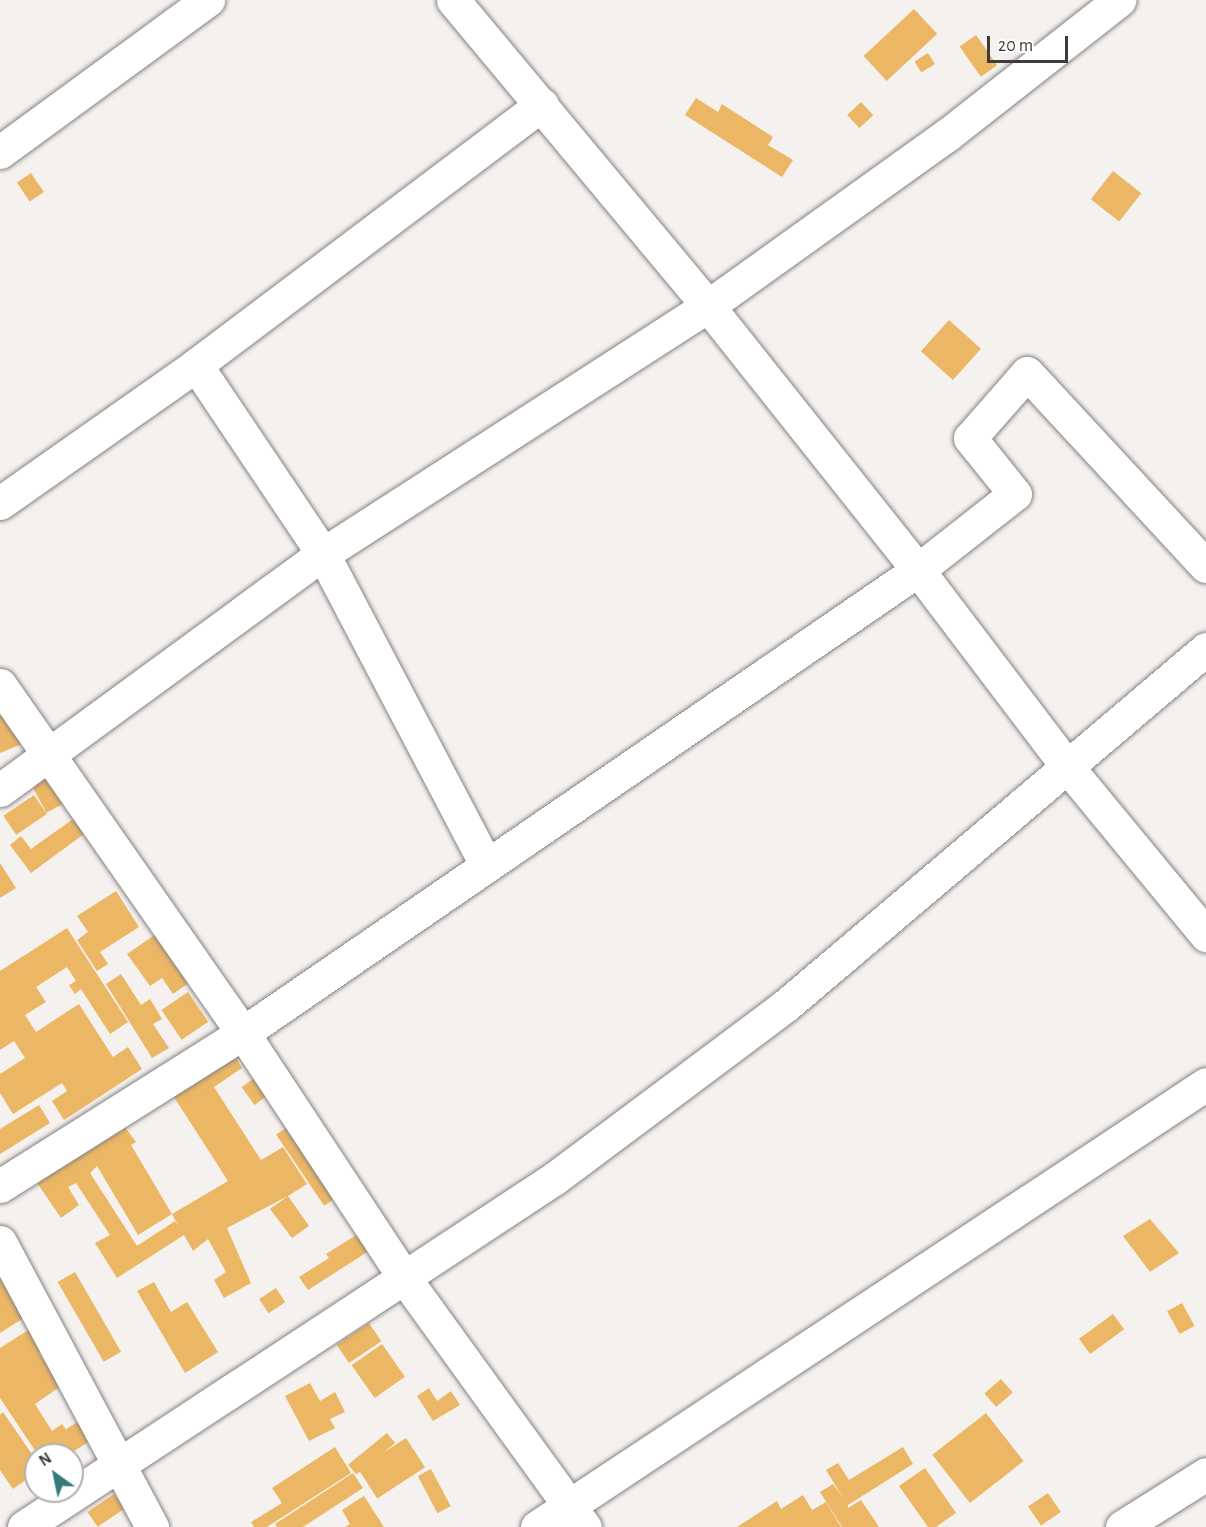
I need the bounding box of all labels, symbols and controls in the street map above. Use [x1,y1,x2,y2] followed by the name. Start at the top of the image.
[990,24,1071,62] scale bar
[998,37,1033,55] text: 20 m
[24,1443,84,1503] north arrow
[36,1450,54,1469] text: N

